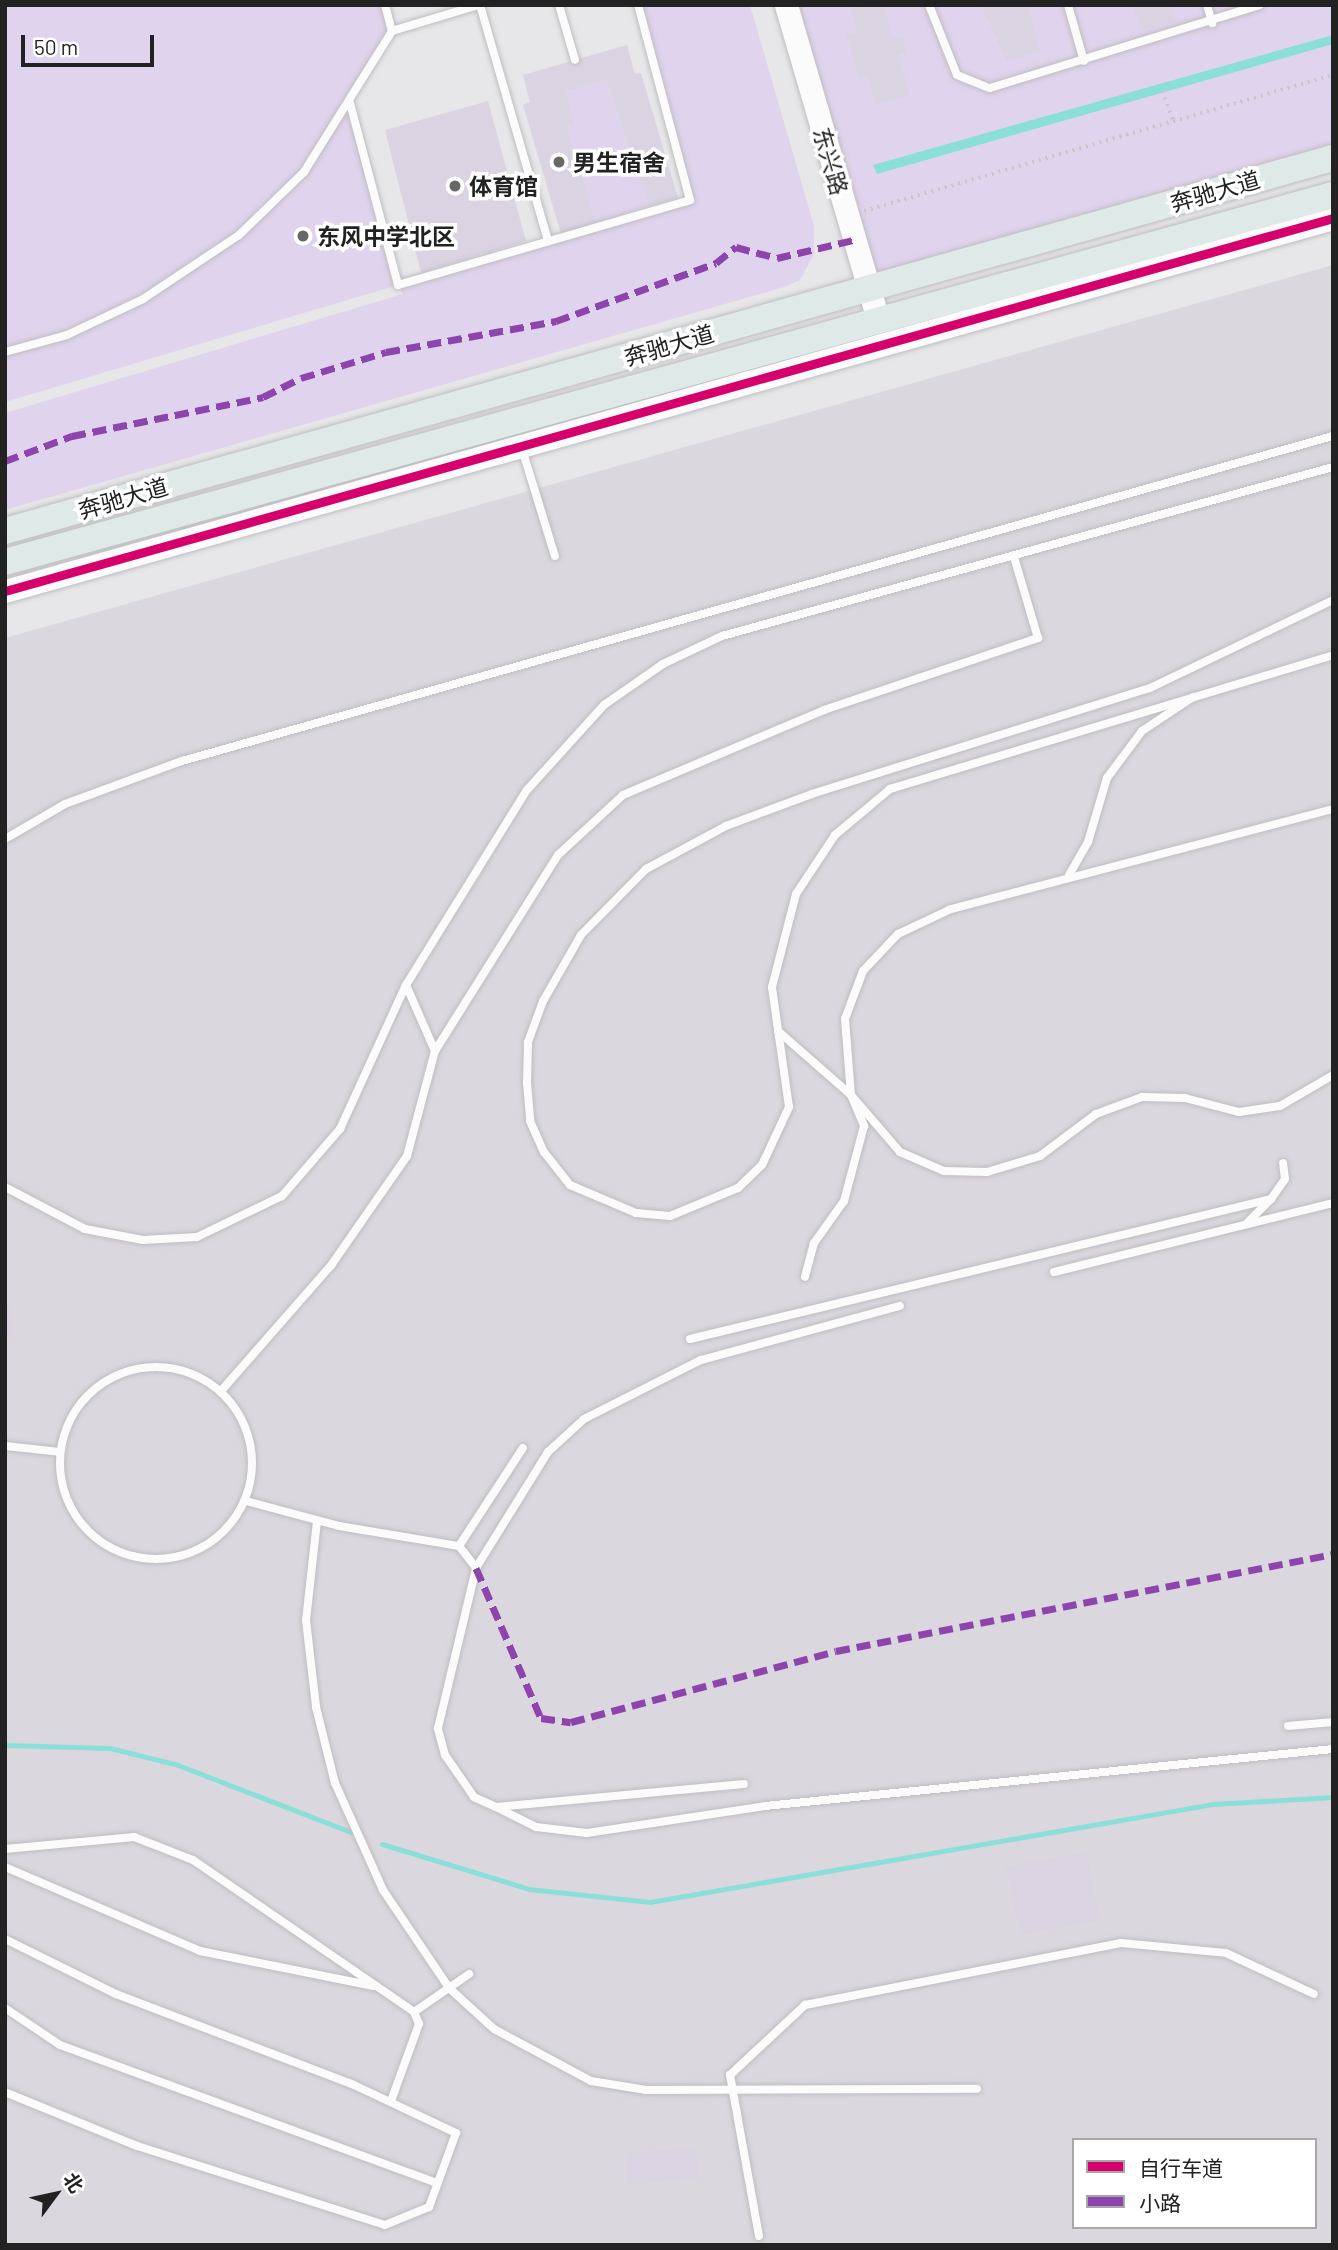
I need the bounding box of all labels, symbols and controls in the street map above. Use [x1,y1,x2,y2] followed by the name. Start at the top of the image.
[24,21,158,65] scale bar
[34,34,78,59] text: 50 m
[808,124,854,198] street label: 东兴路
[573,148,665,176] place label: 男生宿舍
[551,154,567,170] marker: 男生宿舍
[1167,165,1263,217] street label: 奔驰大道
[469,172,538,200] place label: 体育馆
[447,178,463,194] marker: 体育馆
[317,222,455,250] place label: 东风中学北区
[295,228,311,244] marker: 东风中学北区
[621,319,717,371] street label: 奔驰大道
[75,472,171,524] street label: 奔驰大道
[1072,2138,1317,2229] legend
[1139,2155,1223,2180] text: 自行车道
[21,2159,91,2229] north arrow
[59,2168,89,2197] text: 北
[1139,2190,1181,2215] text: 小路

